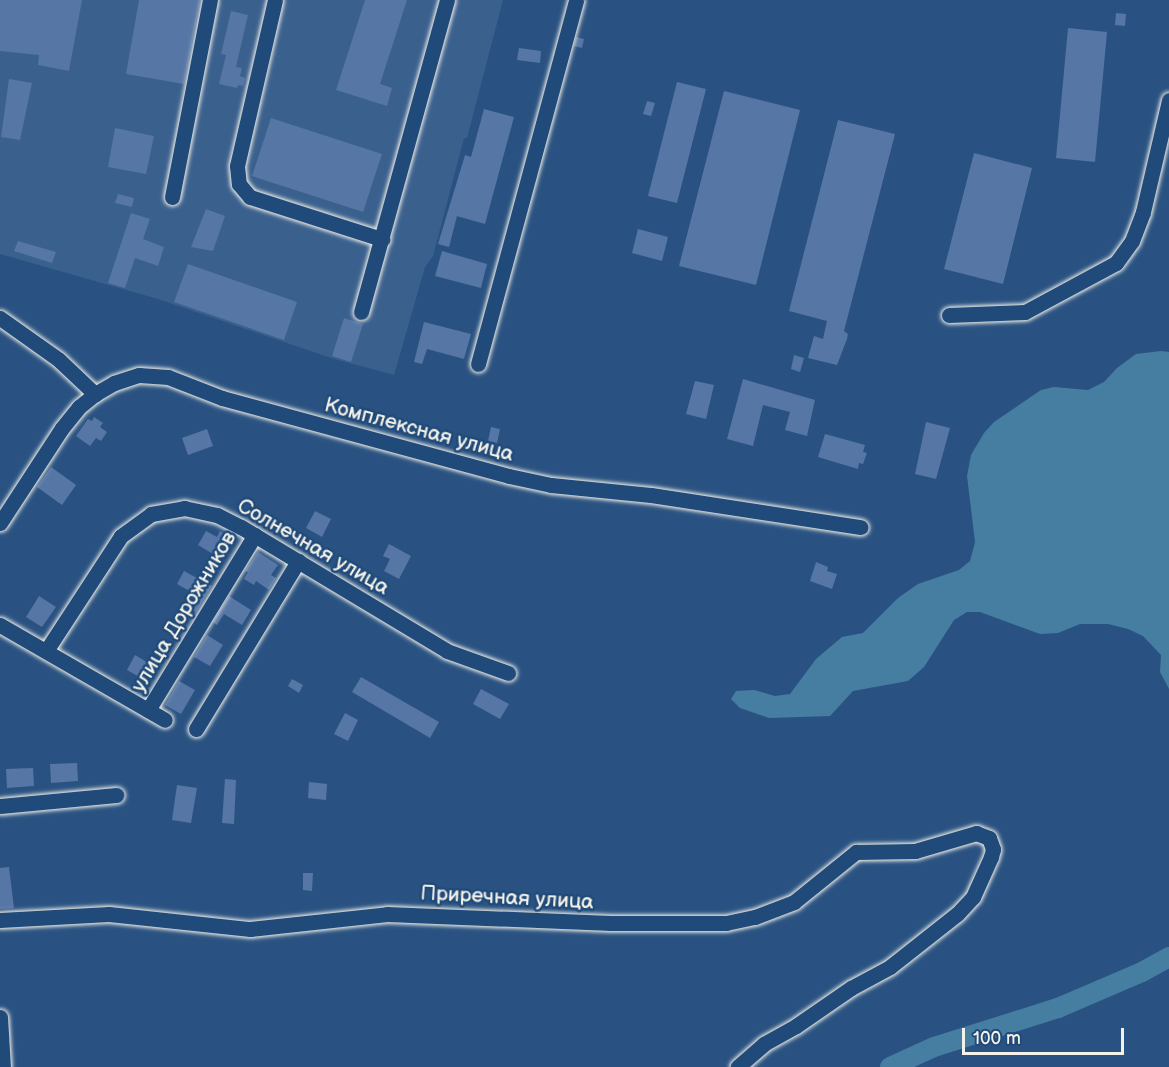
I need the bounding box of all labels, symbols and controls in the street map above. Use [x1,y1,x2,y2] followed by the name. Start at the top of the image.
[322,393,516,467] street label: Комплексная улица
[233,493,393,601] street label: Солнечная улица
[126,527,242,697] street label: улица Дорожников
[420,881,594,915] street label: Приречная улица
[965,1016,1127,1054] scale bar
[973,1028,1021,1049] text: 100 m

